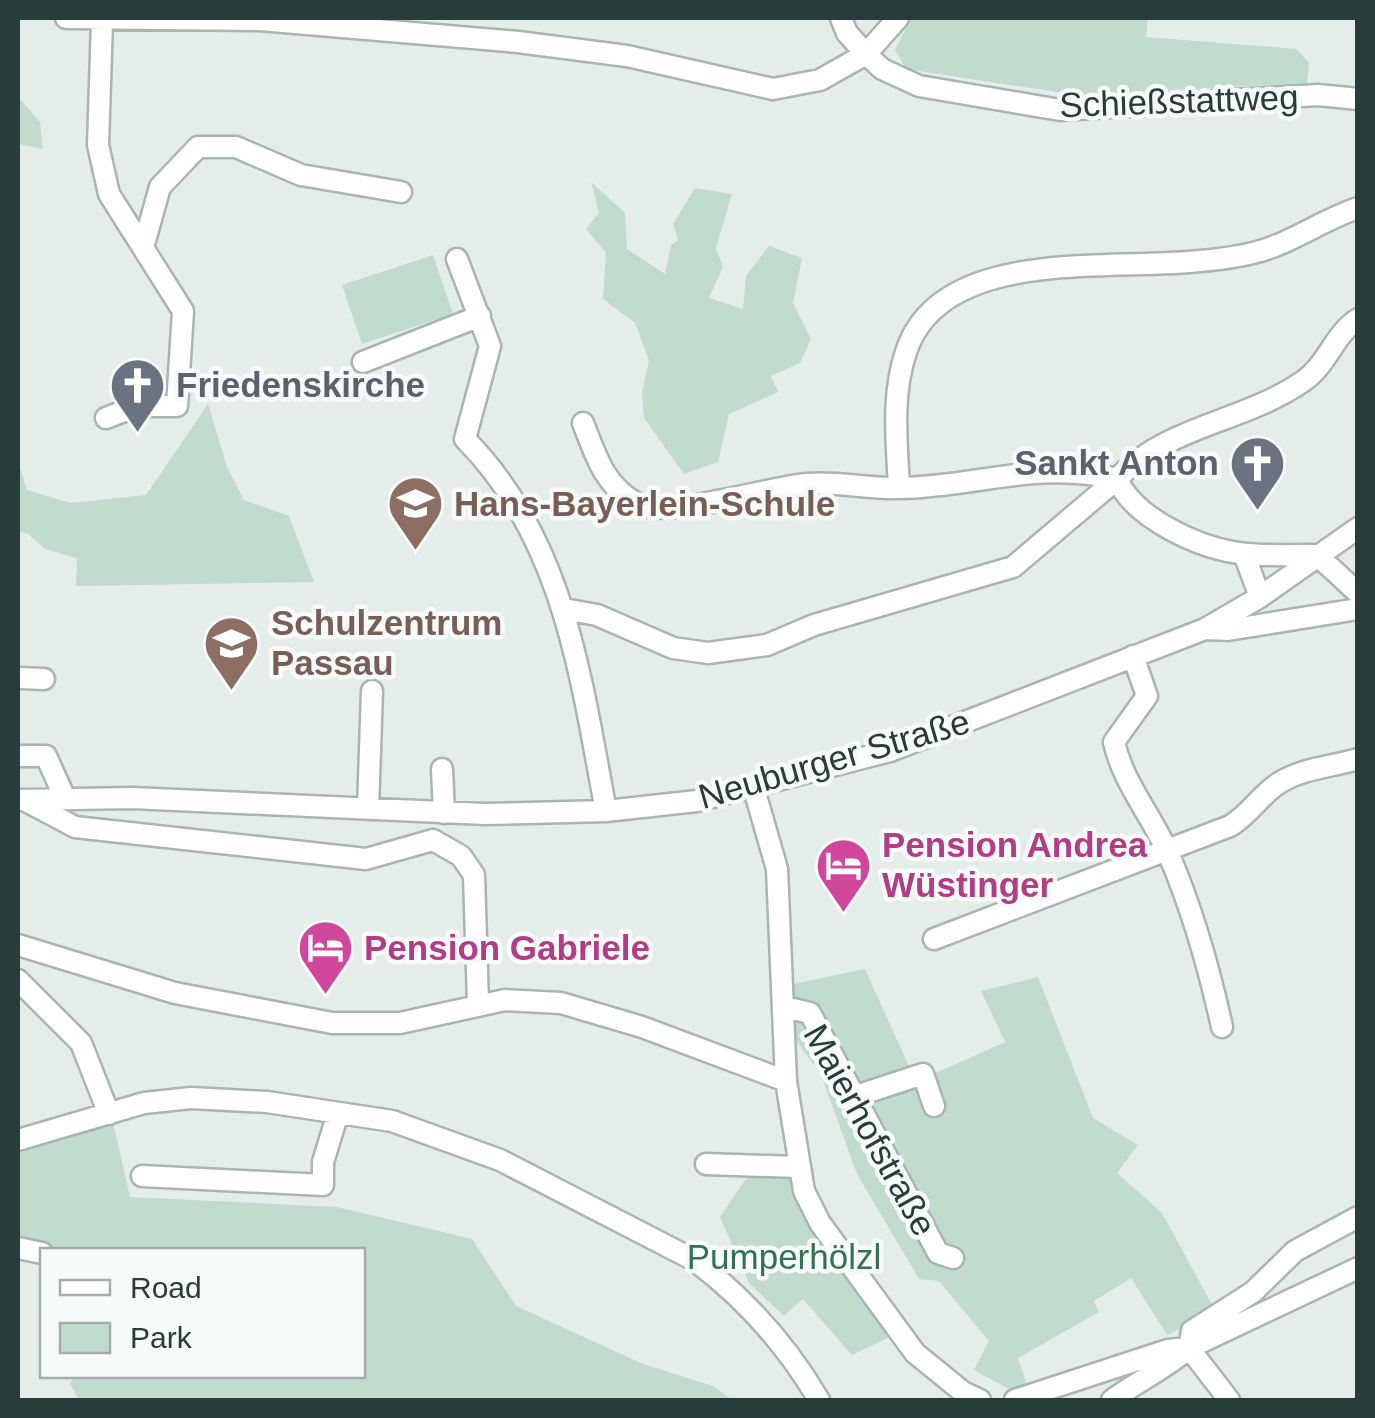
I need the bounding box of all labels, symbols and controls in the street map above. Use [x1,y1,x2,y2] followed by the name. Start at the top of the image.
[1059,77,1299,124] street label: Schießstattweg
[107,355,167,434] church icon: Friedenskirche
[176,365,425,404] place label: Friedenskirche
[1228,433,1288,512] church icon: Sankt Anton
[1014,443,1219,482] place label: Sankt Anton
[385,474,445,553] school or university icon: Hans-Bayerlein-Schule
[454,484,835,523] place label: Hans-Bayerlein-Schule
[271,603,502,682] place label: Schulzentrum Passau
[202,613,262,692] school or university icon: Schulzentrum Passau
[694,701,974,816] street label: Neuburger Straße
[882,825,1148,904] place label: Pension Andrea Wüstinger
[813,835,873,914] hotel icon: Pension Andrea Wüstinger
[295,918,355,997] hotel icon: Pension Gabriele
[364,928,650,967] place label: Pension Gabriele
[796,1017,945,1242] street label: Maierhofstraße
[687,1237,881,1276] park label: Pumperhölzl
[40,1248,365,1378] legend
[130,1271,202,1304] text: Road
[130,1321,193,1354] text: Park

